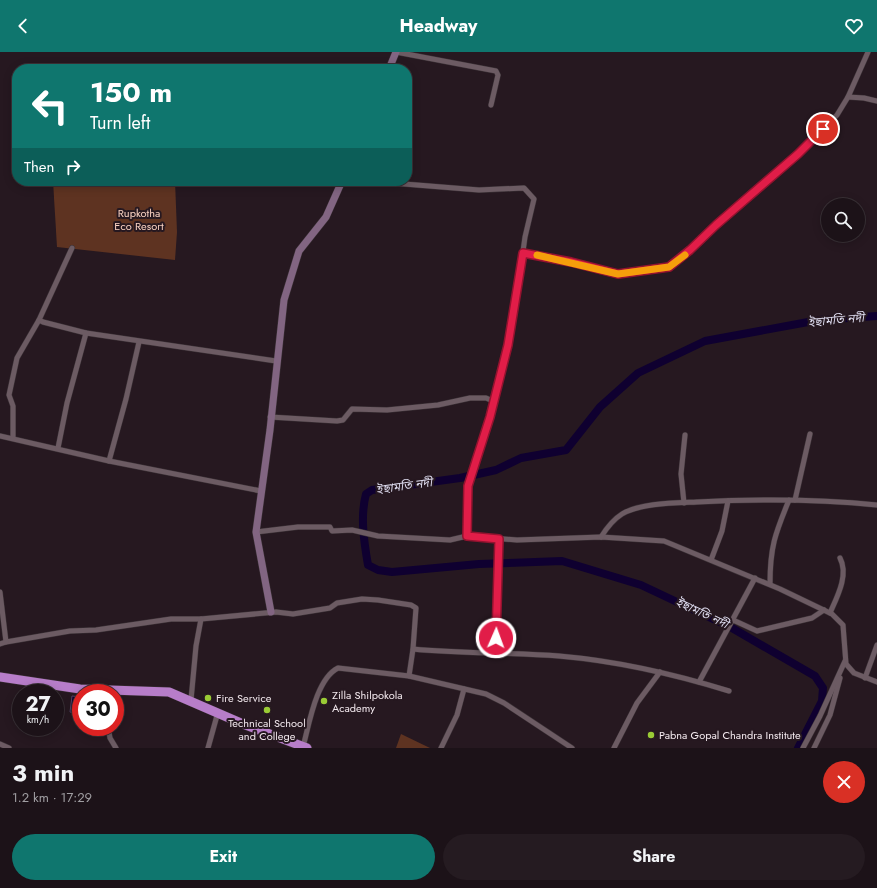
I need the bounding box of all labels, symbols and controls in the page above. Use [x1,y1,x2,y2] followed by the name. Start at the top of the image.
[400,13,477,39] text: Headway
[12,15,34,37] icon: back
[843,15,865,37] icon: heart
[90,72,172,113] text: 150 m
[24,80,76,132] icon: left
[90,110,150,136] text: Turn left
[806,112,840,146] pin
[812,118,834,140] icon: arrive
[24,156,54,178] text: Then
[62,156,84,178] icon: right
[821,198,865,242] map controls
[821,198,865,242] button: search
[114,205,164,234] park label: Rupkotha Eco Resort
[807,308,868,331] water label: ইছামতি নদী
[375,473,436,499] water label: ইছামতি নদী
[673,593,734,634] water label: ইছামতি নদী
[475,617,517,659] position arrow
[72,684,124,736] speed limit sign: 30
[332,687,402,716] place label: Zilla Shilpokola Academy
[25,690,51,719] text: 27
[216,690,272,706] place label: Fire Service
[203,693,213,703] marker: Fire Service
[319,696,329,706] marker: Zilla Shilpokola Academy
[262,705,272,715] marker: Technical School and College
[27,712,49,727] text: km/h
[228,715,306,744] place label: Technical School and College
[659,727,801,743] place label: Pabna Gopal Chandra Institute
[646,730,656,740] marker: Pabna Gopal Chandra Institute
[12,755,74,790] text: 3 min
[823,761,865,803] button: close
[12,788,92,807] text: 1.2 km · 17:29
[12,834,435,880] button: Exit
[443,834,865,880] button: Share

